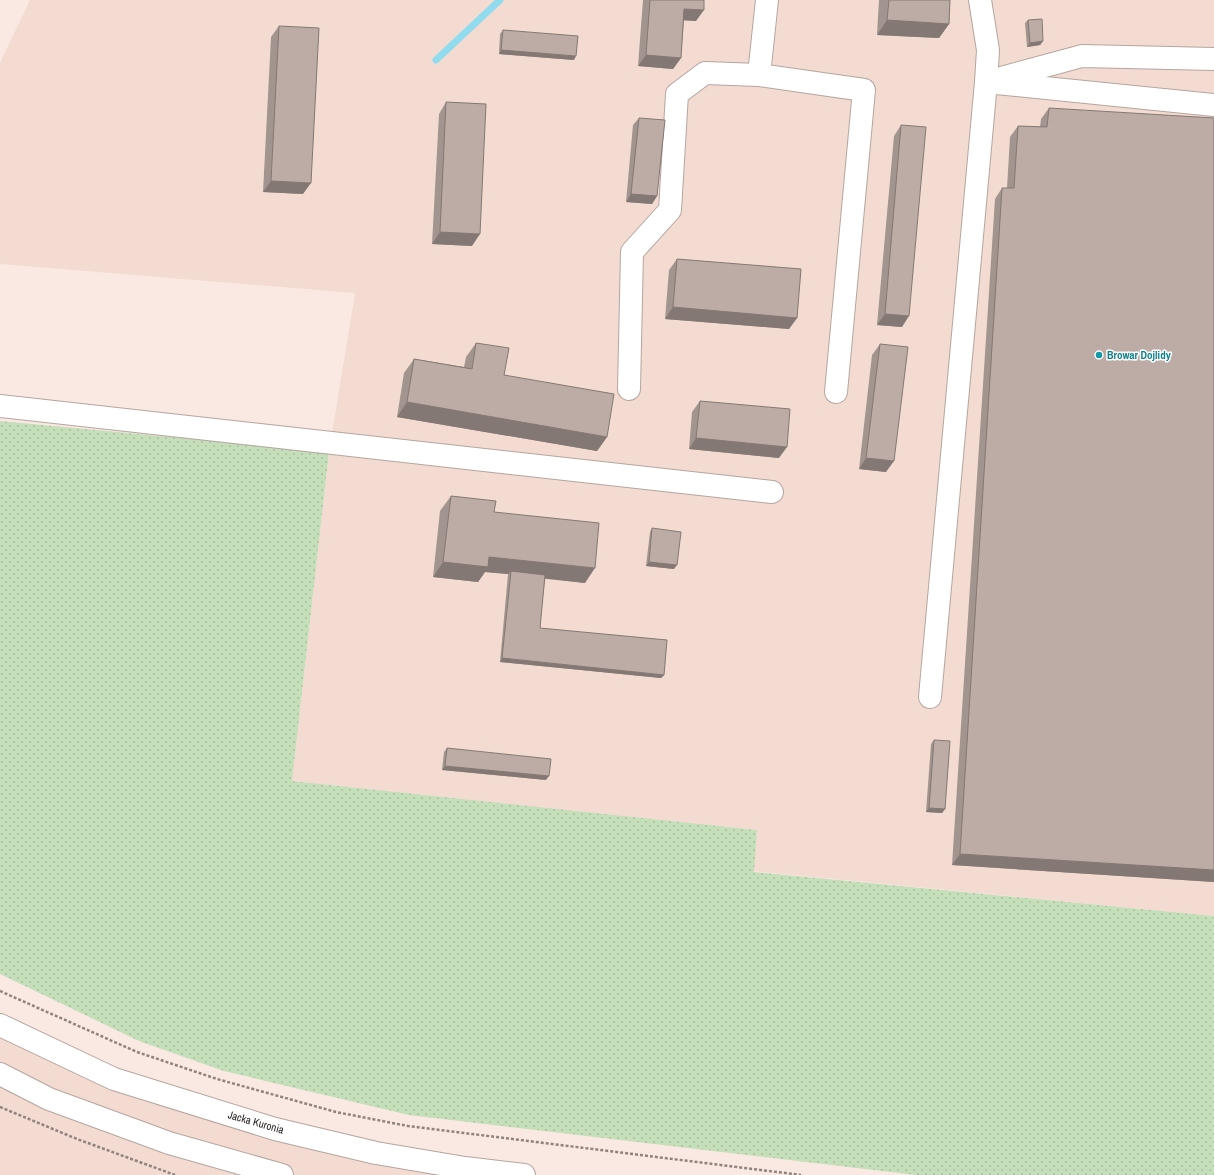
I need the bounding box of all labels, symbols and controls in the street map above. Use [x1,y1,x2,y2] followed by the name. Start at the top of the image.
[1107,348,1171,362] place label: Browar Dojlidy
[1094,350,1104,360] marker: Browar Dojlidy
[226,1107,286,1137] street label: Jacka Kuronia

